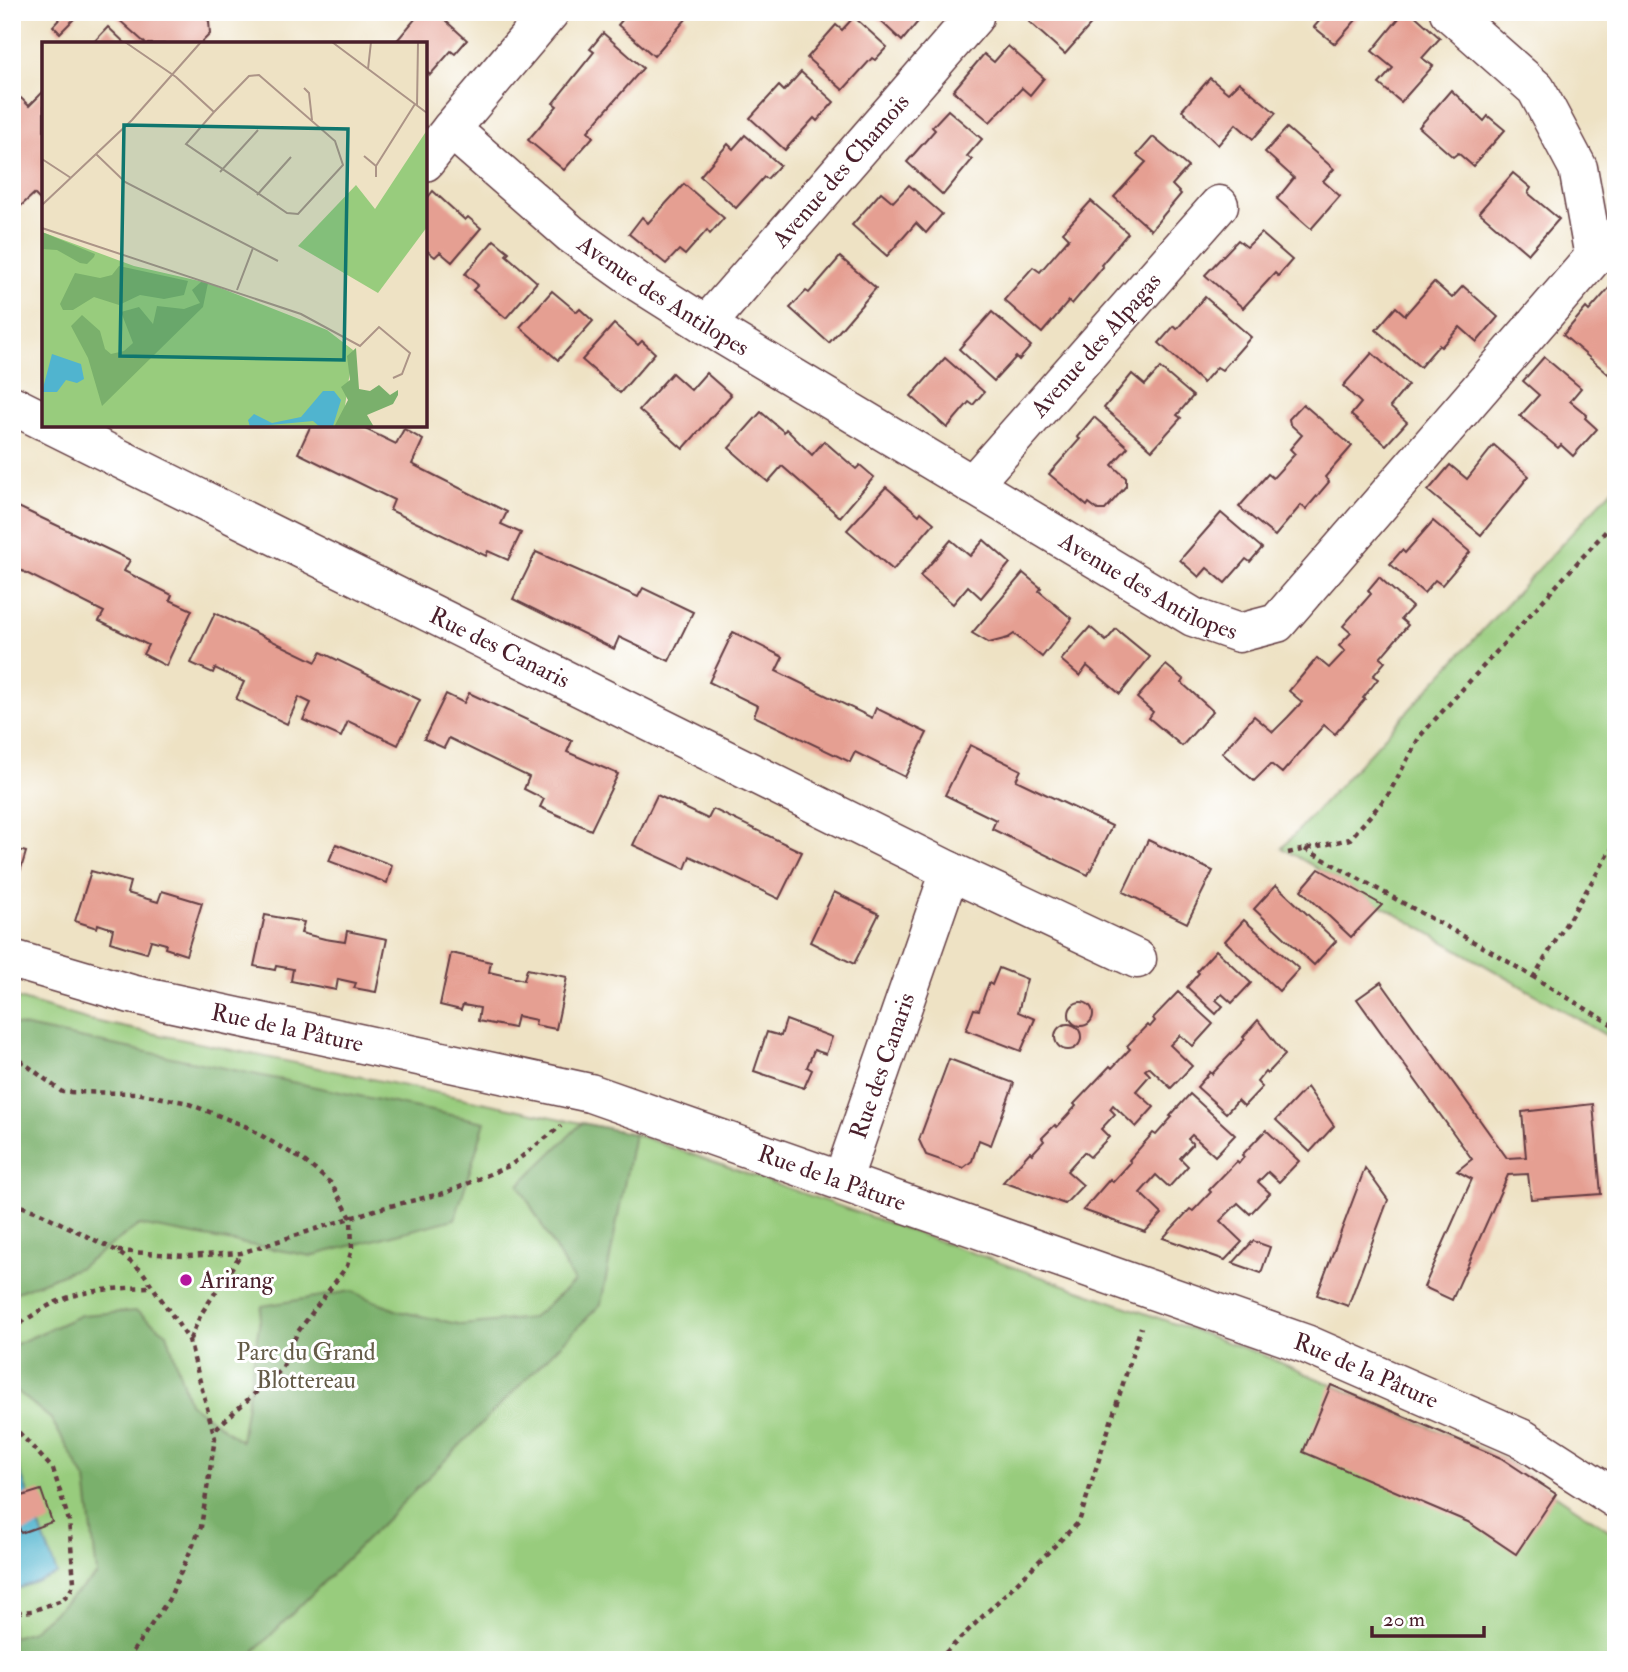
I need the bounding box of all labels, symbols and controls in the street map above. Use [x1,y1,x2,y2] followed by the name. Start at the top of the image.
[42,42,427,427] inset map
[765,87,916,255] street label: Avenue des Chamois
[570,228,755,363] street label: Avenue des Antilopes
[1023,266,1168,425] street label: Avenue des Alpagas
[1053,525,1242,647] street label: Avenue des Antilopes
[424,600,575,696] street label: Rue des Canaris
[843,989,922,1143] street label: Rue des Canaris
[208,997,366,1060] street label: Rue de la Pâture
[754,1138,910,1219] street label: Rue de la Pâture
[199,1265,275,1296] place label: Arirang
[178,1272,194,1288] marker: Arirang
[1290,1326,1443,1416] street label: Rue de la Pâture
[236,1337,376,1396] park label: Parc du Grand Blottereau
[1372,1595,1484,1639] scale bar
[1383,1606,1425,1633] text: 20 m

